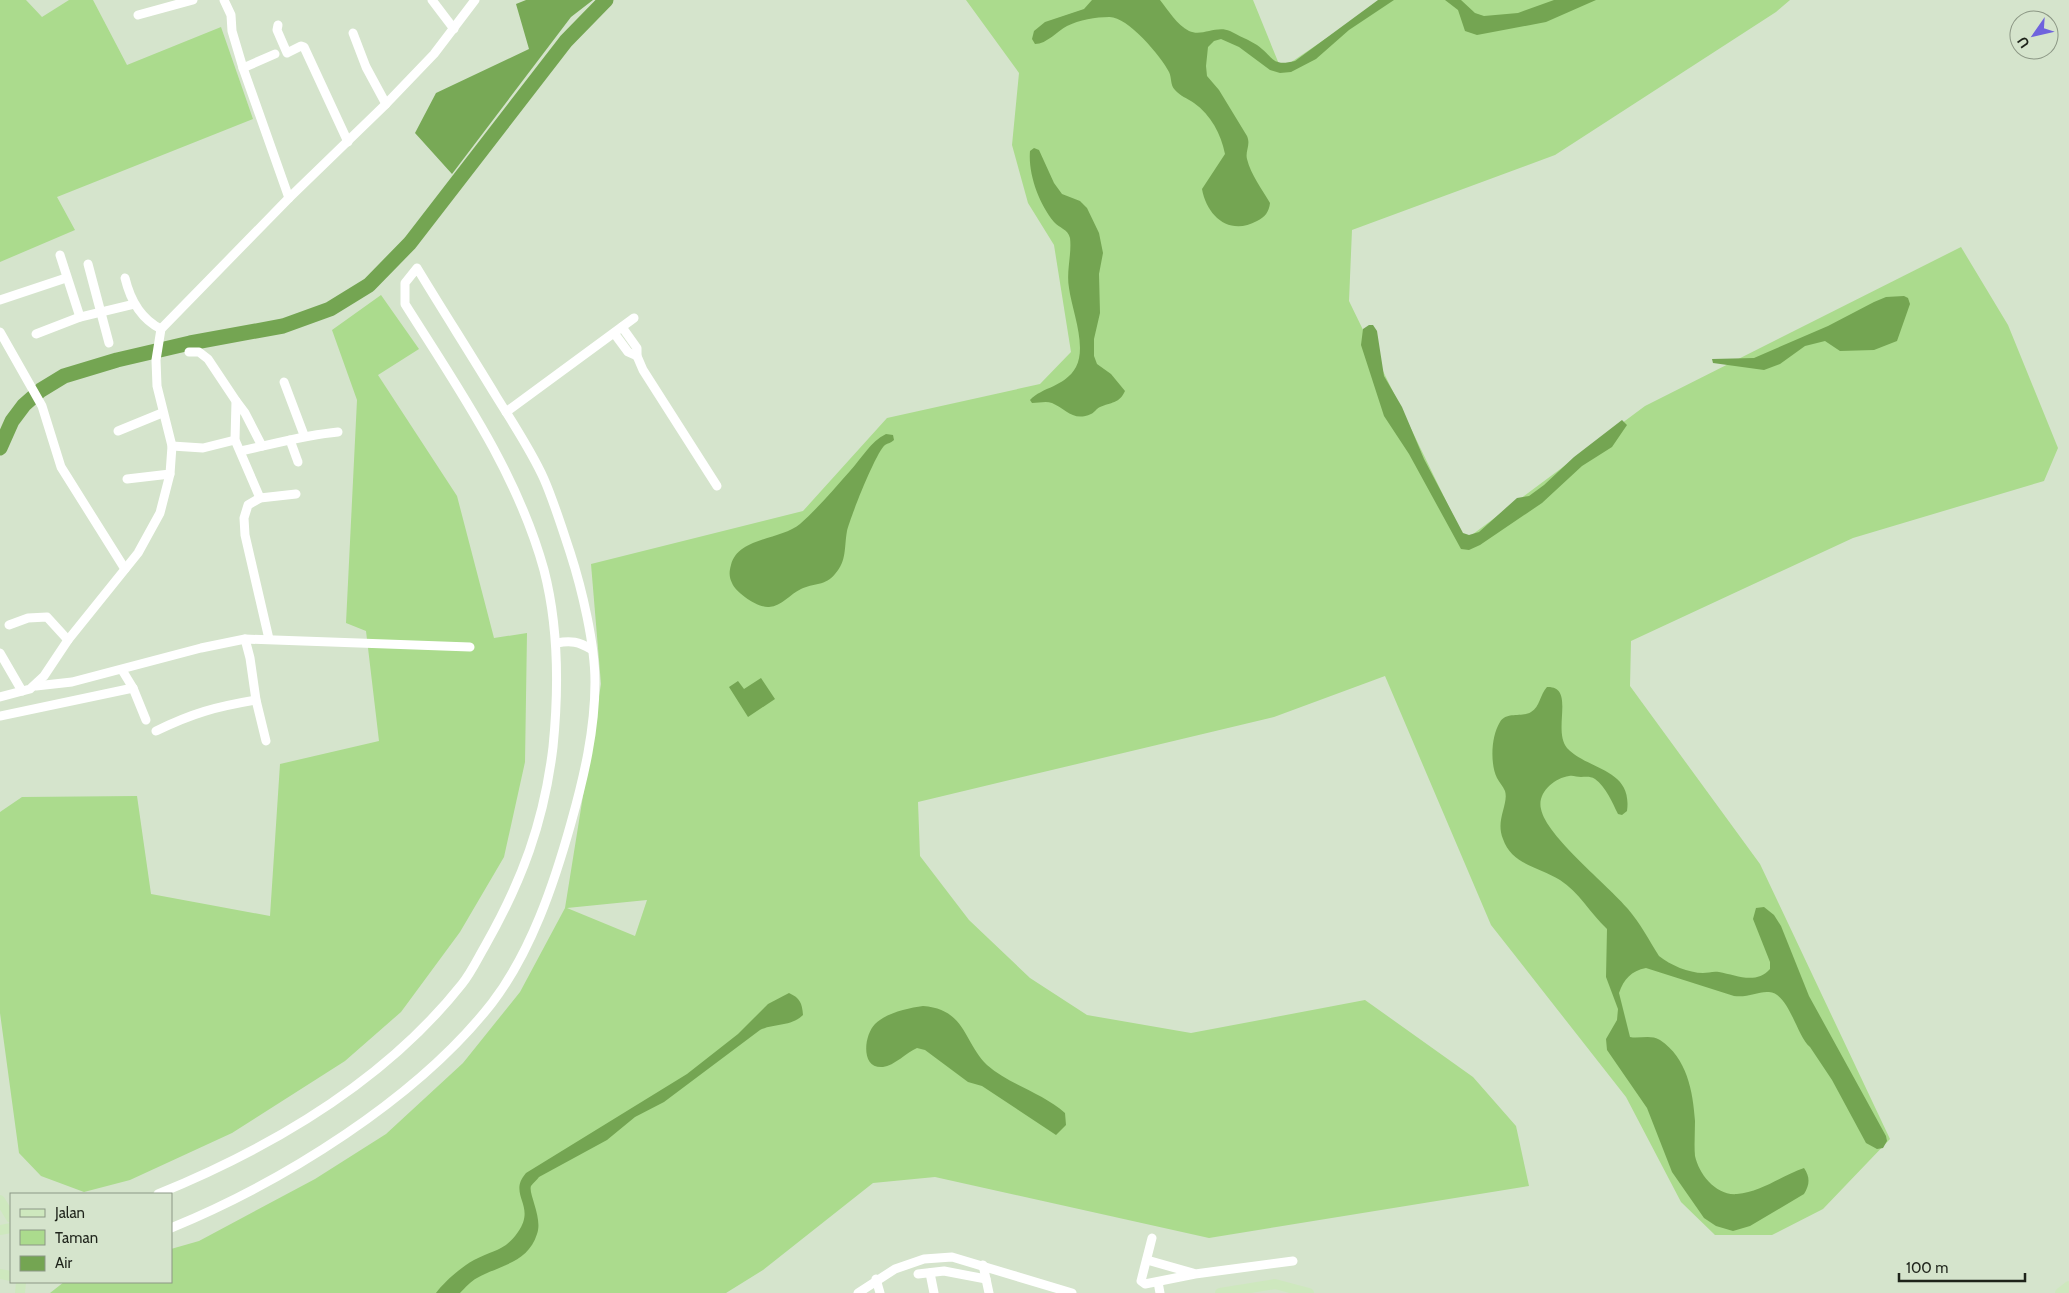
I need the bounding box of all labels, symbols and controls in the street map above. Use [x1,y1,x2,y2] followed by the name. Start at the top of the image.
[2009,10,2059,60] north arrow
[2013,33,2033,51] text: U
[10,1193,172,1283] legend
[54,1204,85,1222] text: Jalan
[55,1229,98,1247] text: Taman
[1899,1250,2025,1282] scale bar
[55,1254,72,1272] text: Air
[1906,1259,1948,1277] text: 100 m

